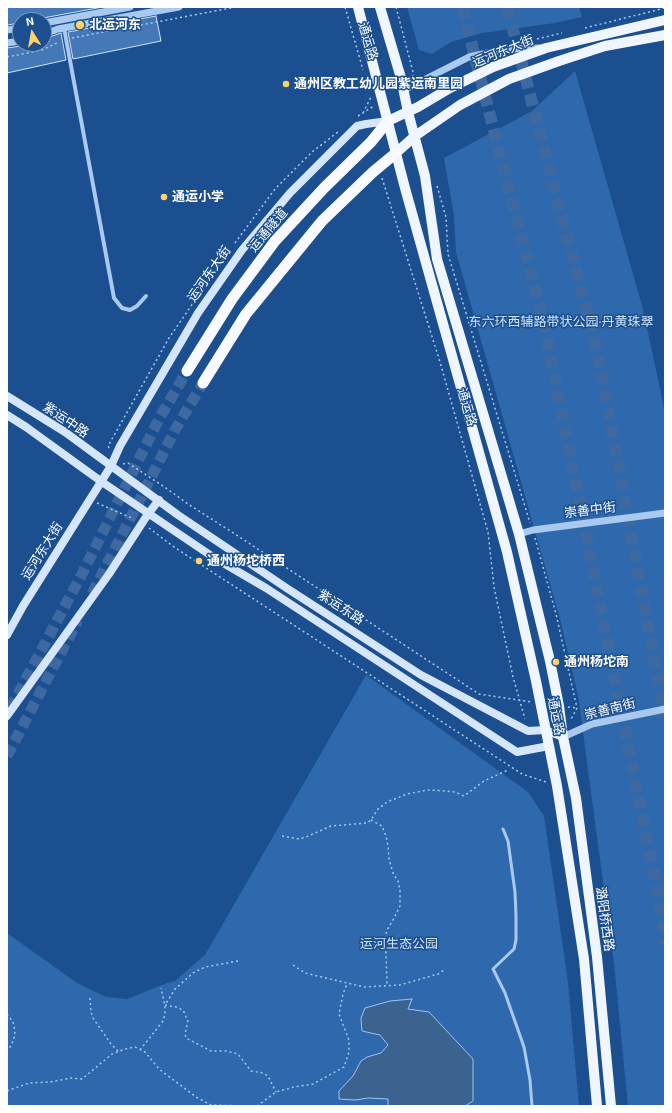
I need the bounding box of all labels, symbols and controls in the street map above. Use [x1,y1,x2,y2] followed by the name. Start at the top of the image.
[12,12,52,52] north arrow
[25,14,35,28] text: N
[89,17,141,33] place label: 北运河东
[74,19,86,31] marker: 北运河东
[355,20,381,62] street label: 通运路
[470,32,536,70] street label: 运河东大街
[294,76,463,92] place label: 通州区教工幼儿园紫运南里园
[281,79,291,89] marker: 通州区教工幼儿园紫运南里园
[172,189,224,205] place label: 通运小学
[159,192,169,202] marker: 通运小学
[245,205,291,255] street label: 运通隧道
[184,243,234,305] street label: 运河东大街
[468,314,654,330] park label: 东六环西辅路带状公园·丹黄珠翠
[454,386,480,428] street label: 通运路
[40,399,92,441] street label: 紫运中路
[563,499,617,521] street label: 崇善中街
[18,519,66,583] street label: 运河东大街
[207,553,285,569] place label: 通州杨坨桥西
[194,556,204,566] marker: 通州杨坨桥西
[315,586,367,628] street label: 紫运东路
[564,654,629,670] place label: 通州杨坨南
[551,657,561,667] marker: 通州杨坨南
[545,695,567,737] street label: 通运路
[583,695,637,723] street label: 崇善南街
[593,886,617,952] street label: 潞阳桥西路
[360,936,438,952] park label: 运河生态公园

